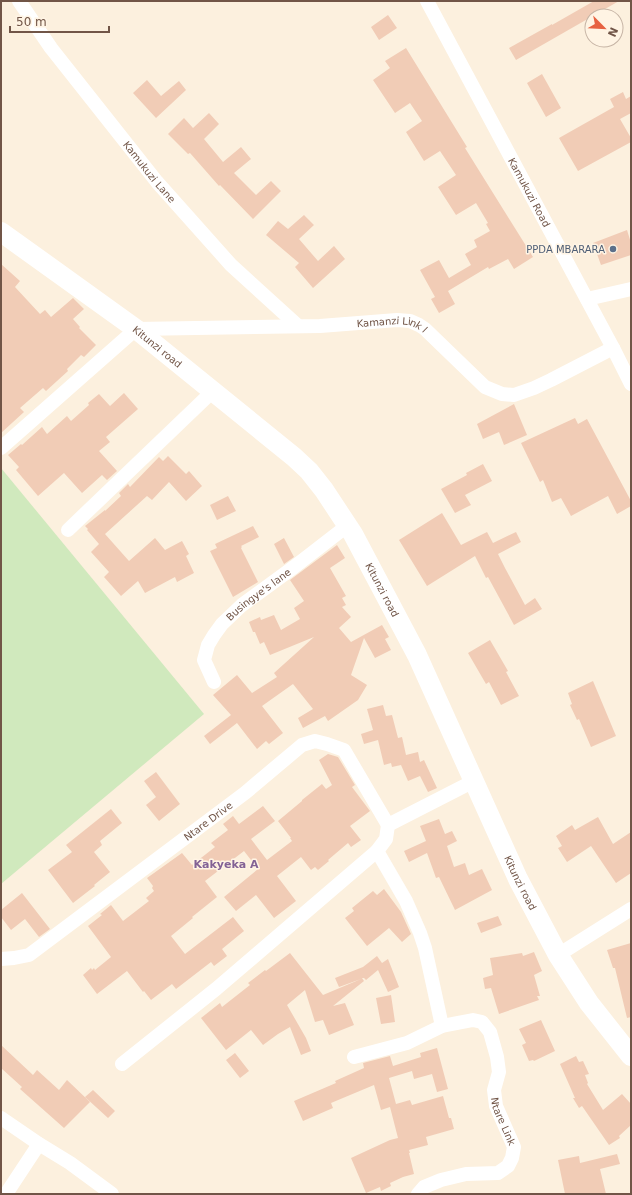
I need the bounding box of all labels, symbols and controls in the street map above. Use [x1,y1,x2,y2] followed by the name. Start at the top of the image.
[10,8,109,34] scale bar
[584,8,624,48] north arrow
[16,15,47,29] text: 50 m
[605,25,620,39] text: N
[121,139,178,204] street label: Kamukuzi Lane
[507,156,553,229] street label: Kamukuzi Road
[526,244,605,255] place label: PPDA MBARARA
[608,244,618,254] marker: PPDA MBARARA
[356,314,430,334] street label: Kamanzi Link I
[131,323,184,370] street label: Kitunzi road
[364,561,401,619] street label: Kitunzi road
[224,566,293,623] street label: Busingye's lane
[182,799,234,842] street label: Ntare Drive
[503,854,539,912] street label: Kitunzi road
[194,858,259,871] district label: Kakyeka A
[489,1097,518,1147] street label: Ntare Link

